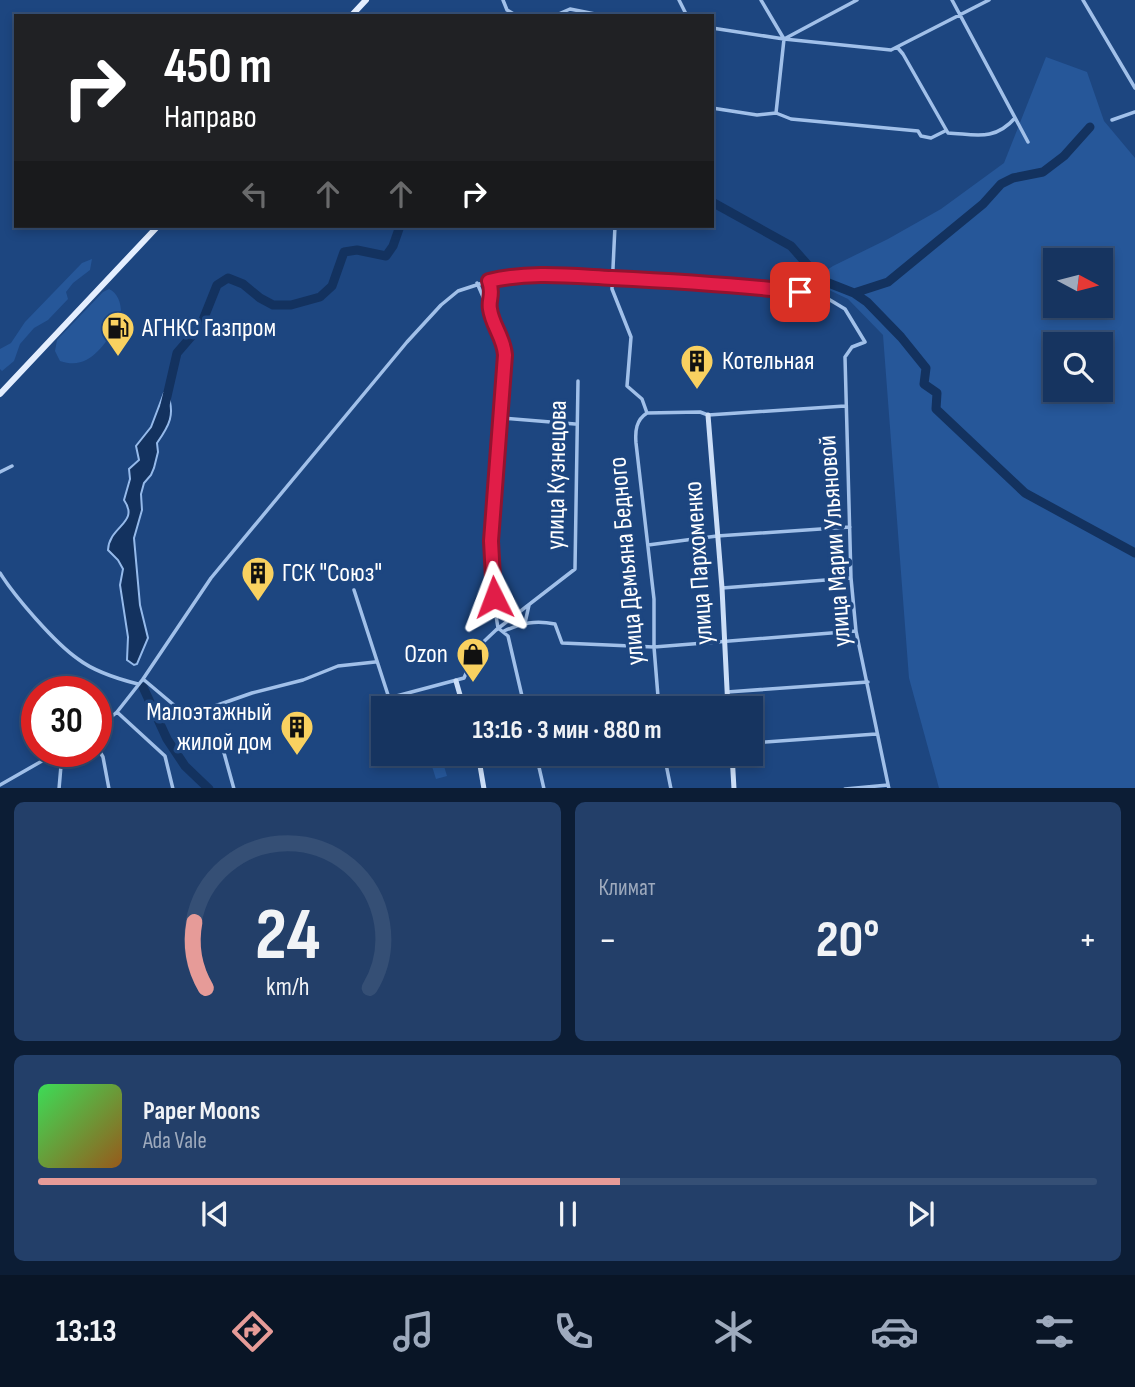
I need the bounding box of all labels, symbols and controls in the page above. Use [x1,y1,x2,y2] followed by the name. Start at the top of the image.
[164,38,272,97] text: 450 m
[49,42,140,133] icon: right
[164,98,257,137] text: Направо
[236,175,274,213] icon: left
[309,175,347,213] icon: ahead
[382,175,420,213] icon: ahead
[455,175,493,213] icon: right
[1043,248,1113,318] north arrow
[1043,248,1113,402] map controls
[770,262,830,322] pin
[781,273,819,311] icon: arrive
[99,309,137,358] fuel station icon: АГНКС Газпром
[141,313,276,344] place label: АГНКС Газпром
[1043,332,1113,402] button: search
[678,342,716,391] building icon: Котельная
[722,346,815,377] place label: Котельная
[540,400,574,550] street label: улица Кузнецова
[812,434,858,648] street label: улица Марии Ульяновой
[602,455,652,667] street label: улица Демьяна Бедного
[678,480,720,646] street label: улица Пархоменко
[239,554,277,603] building icon: ГСК "Союз"
[282,558,382,589] place label: ГСК "Союз"
[457,560,531,634] position arrow
[454,635,492,684] shop icon: Ozon
[404,639,448,670] place label: Ozon
[21,676,112,767] speed limit sign: 30
[146,697,272,758] place label: Малоэтажный жилой дом
[278,708,316,757] building icon: Малоэтажный жилой дом
[473,715,661,746] text: 13:16 · 3 мин · 880 m
[599,874,656,902] text: Климат
[255,892,320,980] text: 24
[816,909,880,972] text: 20°
[599,918,617,963] text: −
[1078,918,1097,963] text: +
[266,971,309,1002] text: km/h
[143,1096,260,1127] text: Paper Moons
[143,1127,207,1155] text: Ada Vale
[196,1195,234,1233] icon: previous
[549,1195,587,1233] icon: pause
[902,1195,940,1233] icon: next
[228,1307,277,1356] icon: directions
[389,1307,438,1356] icon: music
[549,1307,598,1356] icon: phone
[709,1307,758,1356] icon: climate
[870,1307,919,1356] icon: car
[1030,1307,1079,1356] icon: filters
[56,1312,117,1351] text: 13:13

